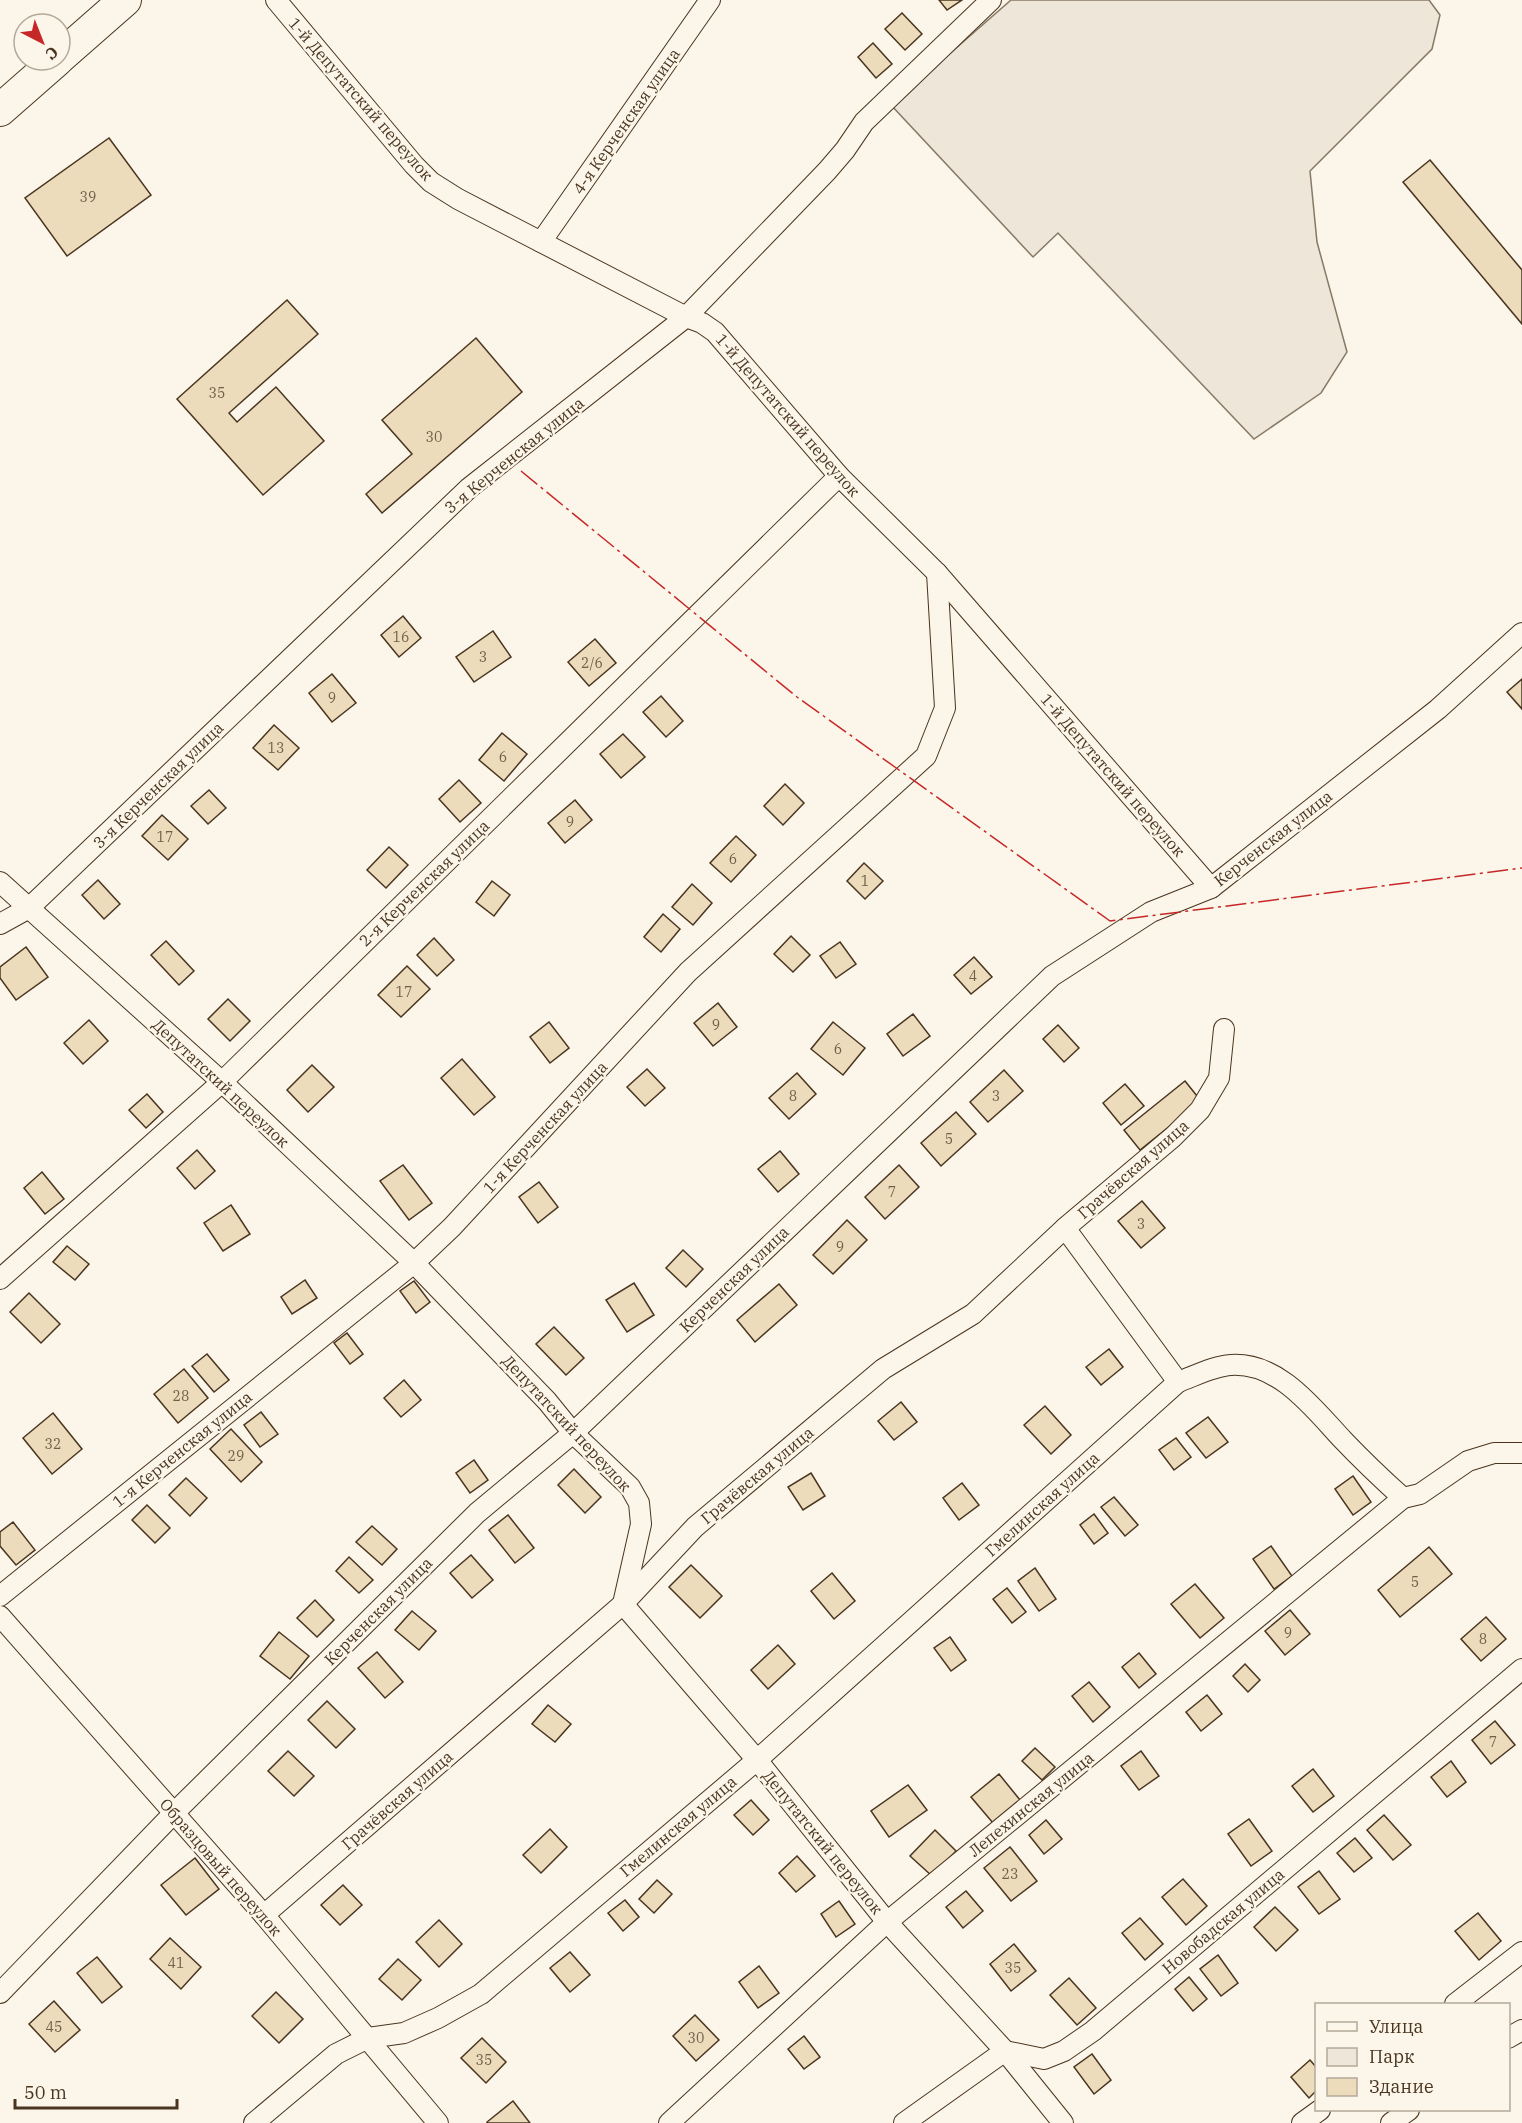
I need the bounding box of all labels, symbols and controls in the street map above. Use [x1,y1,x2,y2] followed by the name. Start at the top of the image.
[12,12,72,72] north arrow
[285,13,438,185] street label: 1-й Депутатский переулок
[41,42,63,64] text: С
[568,44,684,198] street label: 4-я Керченская улица
[80,188,96,206] house number: 39
[712,329,865,501] street label: 1-й Депутатский переулок
[209,384,225,402] house number: 35
[440,392,588,517] street label: 3-я Керченская улица
[426,428,442,446] house number: 30
[393,628,409,646] house number: 16
[479,648,487,666] house number: 3
[581,654,603,672] house number: 2/6
[328,689,336,707] house number: 9
[1037,689,1190,861] street label: 1-й Депутатский переулок
[89,717,228,852] street label: 3-я Керченская улица
[268,739,284,757] house number: 13
[499,748,507,766] house number: 6
[1210,785,1336,890] street label: Керченская улица
[566,813,574,831] house number: 9
[355,815,494,950] street label: 2-я Керченская улица
[157,828,173,846] house number: 17
[729,850,737,868] house number: 6
[861,872,869,890] house number: 1
[969,967,977,985] house number: 4
[396,983,412,1001] house number: 17
[148,1014,294,1152] street label: Депутатский переулок
[712,1016,720,1034] house number: 9
[834,1040,842,1058] house number: 6
[479,1057,612,1197] street label: 1-я Керченская улица
[789,1087,797,1105] house number: 8
[992,1087,1000,1105] house number: 3
[1073,1115,1193,1223] street label: Грачёвская улица
[945,1130,953,1148] house number: 5
[888,1183,896,1201] house number: 7
[1137,1215,1145,1233] house number: 3
[675,1221,793,1336] street label: Керченская улица
[836,1238,844,1256] house number: 9
[498,1350,636,1496] street label: Депутатский переулок
[108,1386,256,1511] street label: 1-я Керченская улица
[173,1387,189,1405] house number: 28
[697,1422,818,1528] street label: Грачёвская улица
[45,1435,61,1453] house number: 32
[228,1447,244,1465] house number: 29
[981,1447,1103,1561] street label: Гмелинская улица
[320,1553,436,1669] street label: Керченская улица
[1411,1573,1419,1591] house number: 5
[1284,1624,1292,1642] house number: 9
[1479,1630,1487,1648] house number: 8
[1489,1733,1497,1751] house number: 7
[337,1746,457,1854] street label: Грачёвская улица
[964,1747,1098,1861] street label: Лепехинская улица
[759,1766,888,1919] street label: Депутатский переулок
[615,1771,741,1881] street label: Гмелинская улица
[156,1794,287,1941] street label: Образцовый переулок
[1158,1864,1289,1978] street label: Новобадская улица
[1002,1865,1018,1883] house number: 23
[168,1954,184,1972] house number: 41
[1005,1959,1021,1977] house number: 35
[1315,2003,1510,2111] legend
[1369,2015,1424,2038] text: Улица
[46,2018,62,2036] house number: 45
[688,2029,704,2047] house number: 30
[1369,2045,1415,2068] text: Парк
[476,2051,492,2069] house number: 35
[15,2072,177,2110] scale bar
[1369,2075,1434,2098] text: Здание
[24,2081,67,2104] text: 50 m

